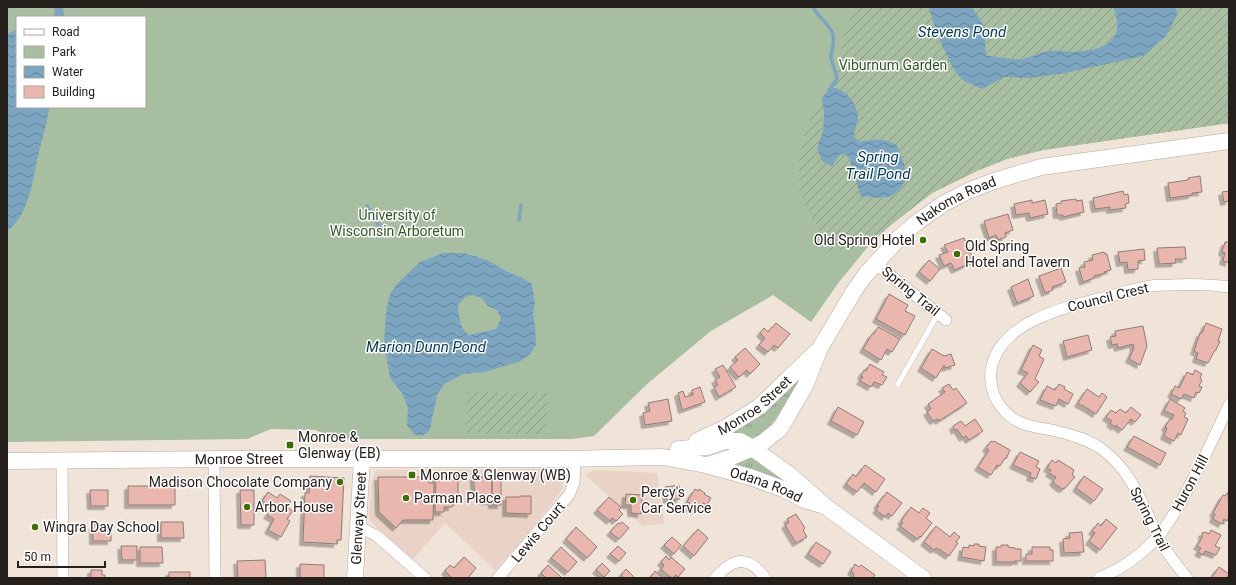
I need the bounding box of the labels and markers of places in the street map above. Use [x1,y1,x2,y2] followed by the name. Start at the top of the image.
[814,232,915,248] place label: Old Spring Hotel
[918,235,928,245] marker: Old Spring Hotel
[965,238,1070,270] place label: Old Spring Hotel and Tavern
[952,249,962,259] marker: Old Spring Hotel and Tavern
[298,429,381,462] place label: Monroe & Glenway (EB)
[285,440,295,450] marker: Monroe & Glenway (EB)
[420,467,571,484] place label: Monroe & Glenway (WB)
[407,470,417,480] marker: Monroe & Glenway (WB)
[149,474,332,490] place label: Madison Chocolate Company
[335,477,345,487] marker: Madison Chocolate Company
[641,484,712,516] place label: Percy's Car Service
[414,490,501,506] place label: Parman Place
[401,493,411,503] marker: Parman Place
[628,495,638,505] marker: Percy's Car Service
[255,499,333,515] place label: Arbor House
[242,502,252,512] marker: Arbor House
[43,519,160,535] place label: Wingra Day School
[30,522,40,532] marker: Wingra Day School

